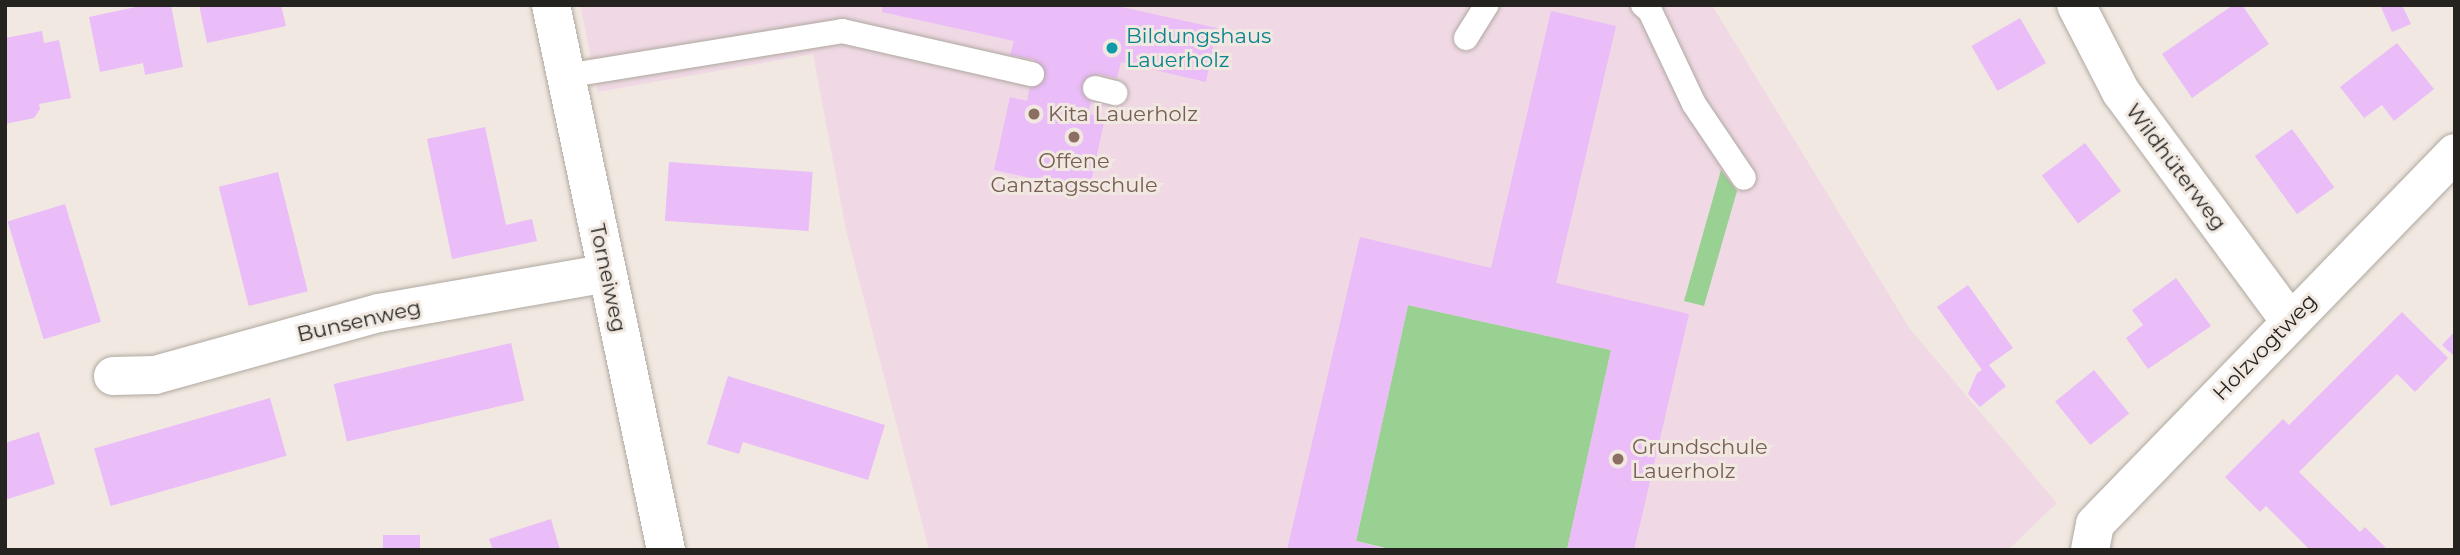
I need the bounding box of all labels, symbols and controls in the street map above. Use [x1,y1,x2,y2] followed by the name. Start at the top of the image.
[1126,23,1271,73] place label: Bildungshaus Lauerholz
[1104,40,1120,56] marker: Bildungshaus Lauerholz
[2120,99,2232,235] street label: Wildhüterweg
[1048,101,1198,127] place label: Kita Lauerholz
[1026,106,1042,122] marker: Kita Lauerholz
[1066,129,1082,145] marker: Offene Ganztagsschule
[990,148,1158,198] place label: Offene Ganztagsschule
[584,222,632,334] street label: Torneiweg
[2208,288,2322,406] street label: Holzvogtweg
[295,295,423,347] street label: Bunsenweg
[1632,434,1768,484] place label: Grundschule Lauerholz
[1610,451,1626,467] marker: Grundschule Lauerholz

